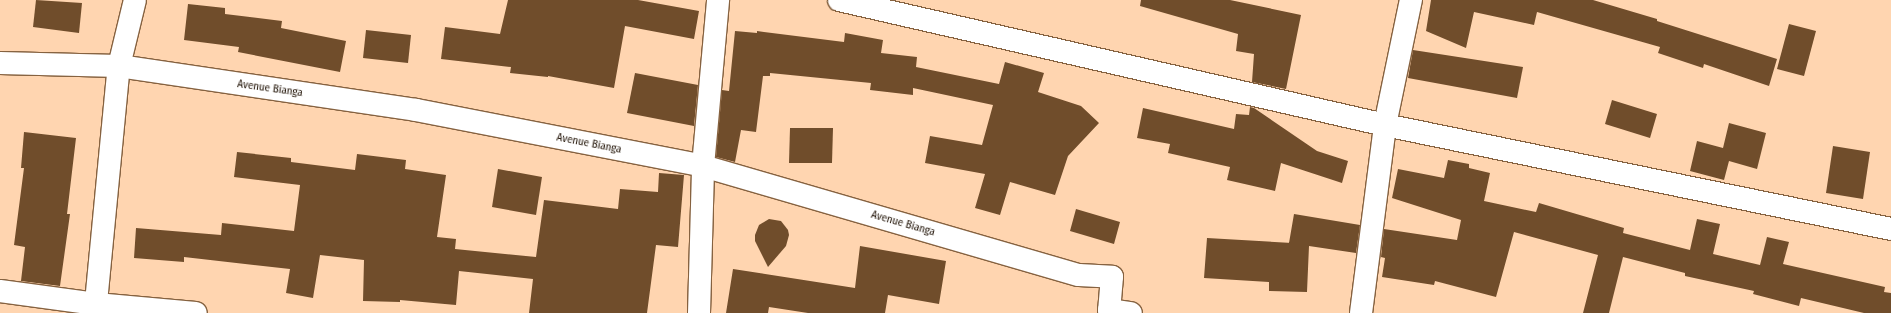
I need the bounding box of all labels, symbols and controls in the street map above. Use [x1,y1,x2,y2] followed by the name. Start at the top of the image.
[236,78,304,100] street label: Avenue Bianga
[555,131,623,157] street label: Avenue Bianga
[869,209,937,239] street label: Avenue Bianga

